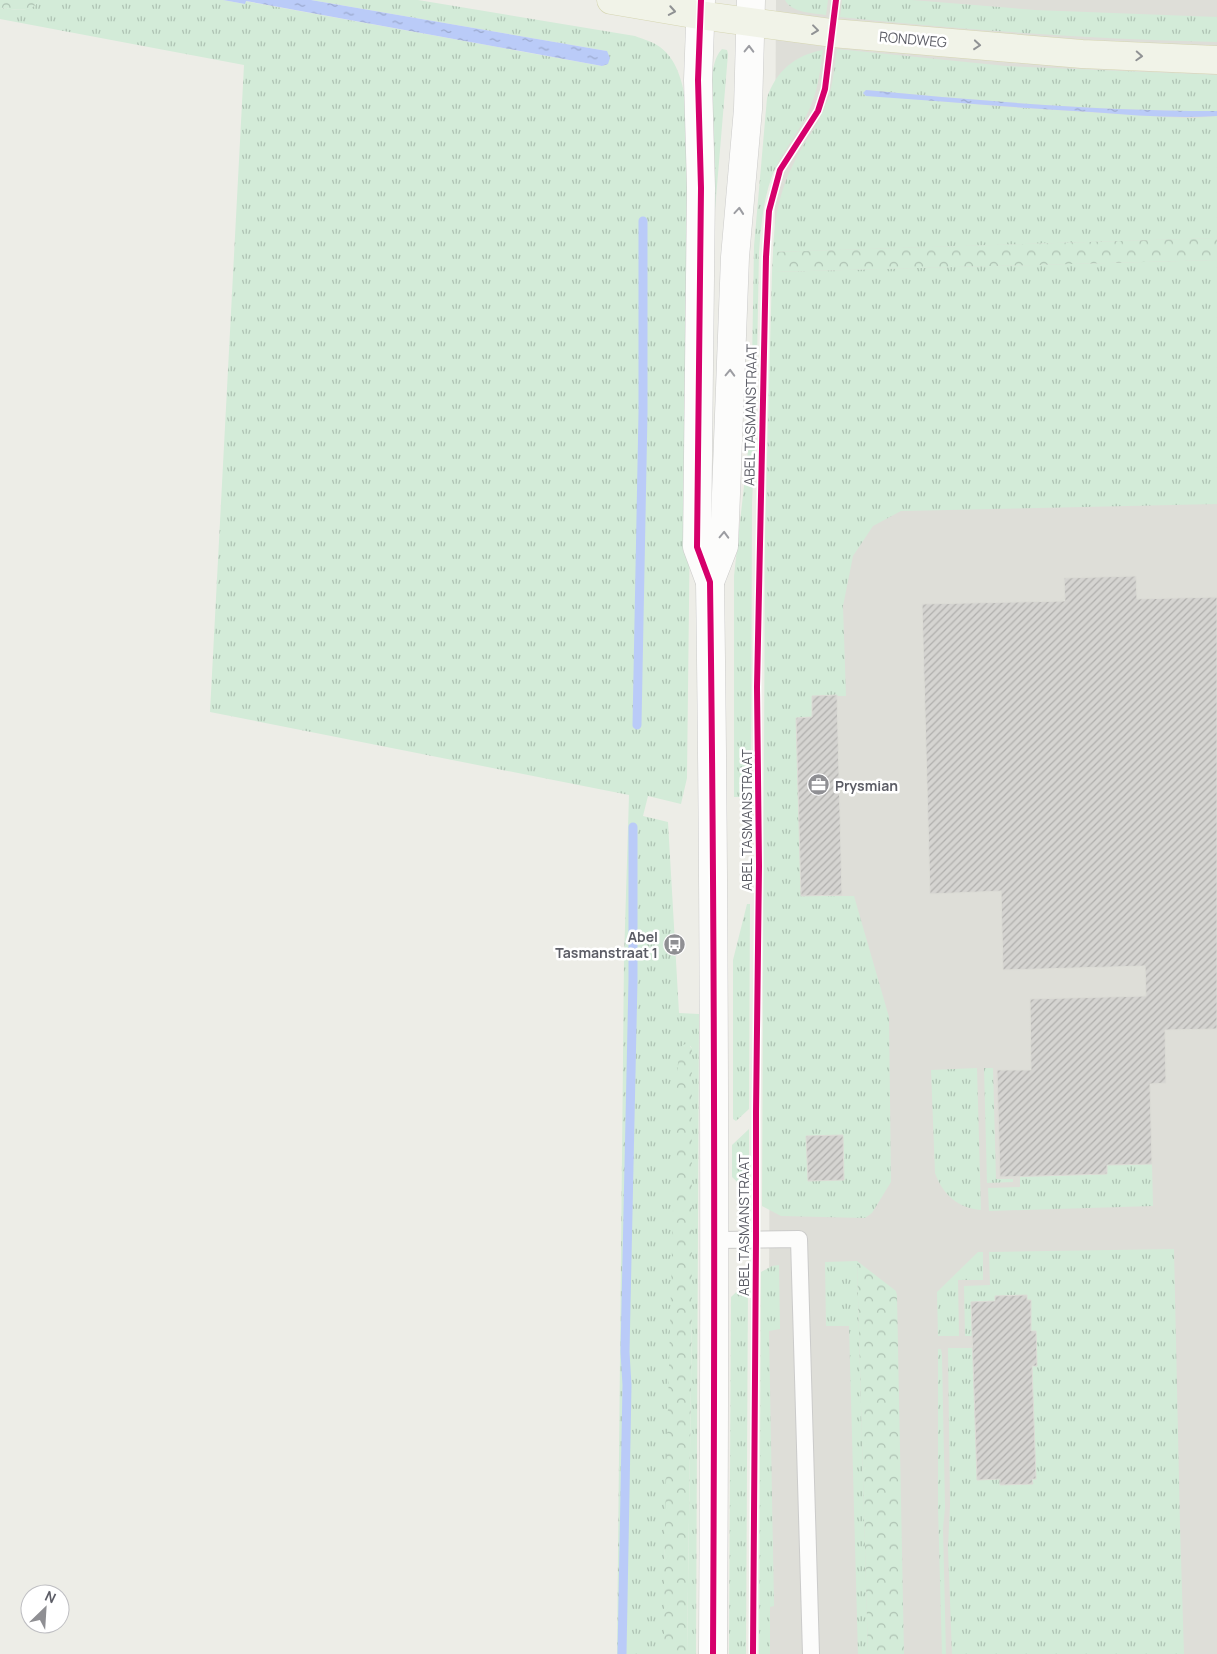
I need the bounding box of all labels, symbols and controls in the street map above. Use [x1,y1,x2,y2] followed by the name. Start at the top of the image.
[668,5,677,15] one-way arrow
[811,25,820,35] one-way arrow
[878,27,948,51] street label: RONDWEG
[973,39,981,50] one-way arrow
[744,44,754,52] one-way arrow
[1136,51,1144,62] one-way arrow
[733,207,744,215] one-way arrow
[739,343,761,486] street label: ABEL TASMANSTRAAT
[725,369,736,377] one-way arrow
[719,531,729,539] one-way arrow
[737,748,756,891] street label: ABEL TASMANSTRAAT
[807,773,831,797] office icon: Prysmian
[835,776,898,795] place label: Prysmian
[555,927,658,962] place label: Abel Tasmanstraat 1
[662,932,686,956] bus stop icon: Abel Tasmanstraat 1
[734,1153,753,1296] street label: ABEL TASMANSTRAAT
[20,1584,70,1634] north arrow
[42,1586,59,1608] text: N

